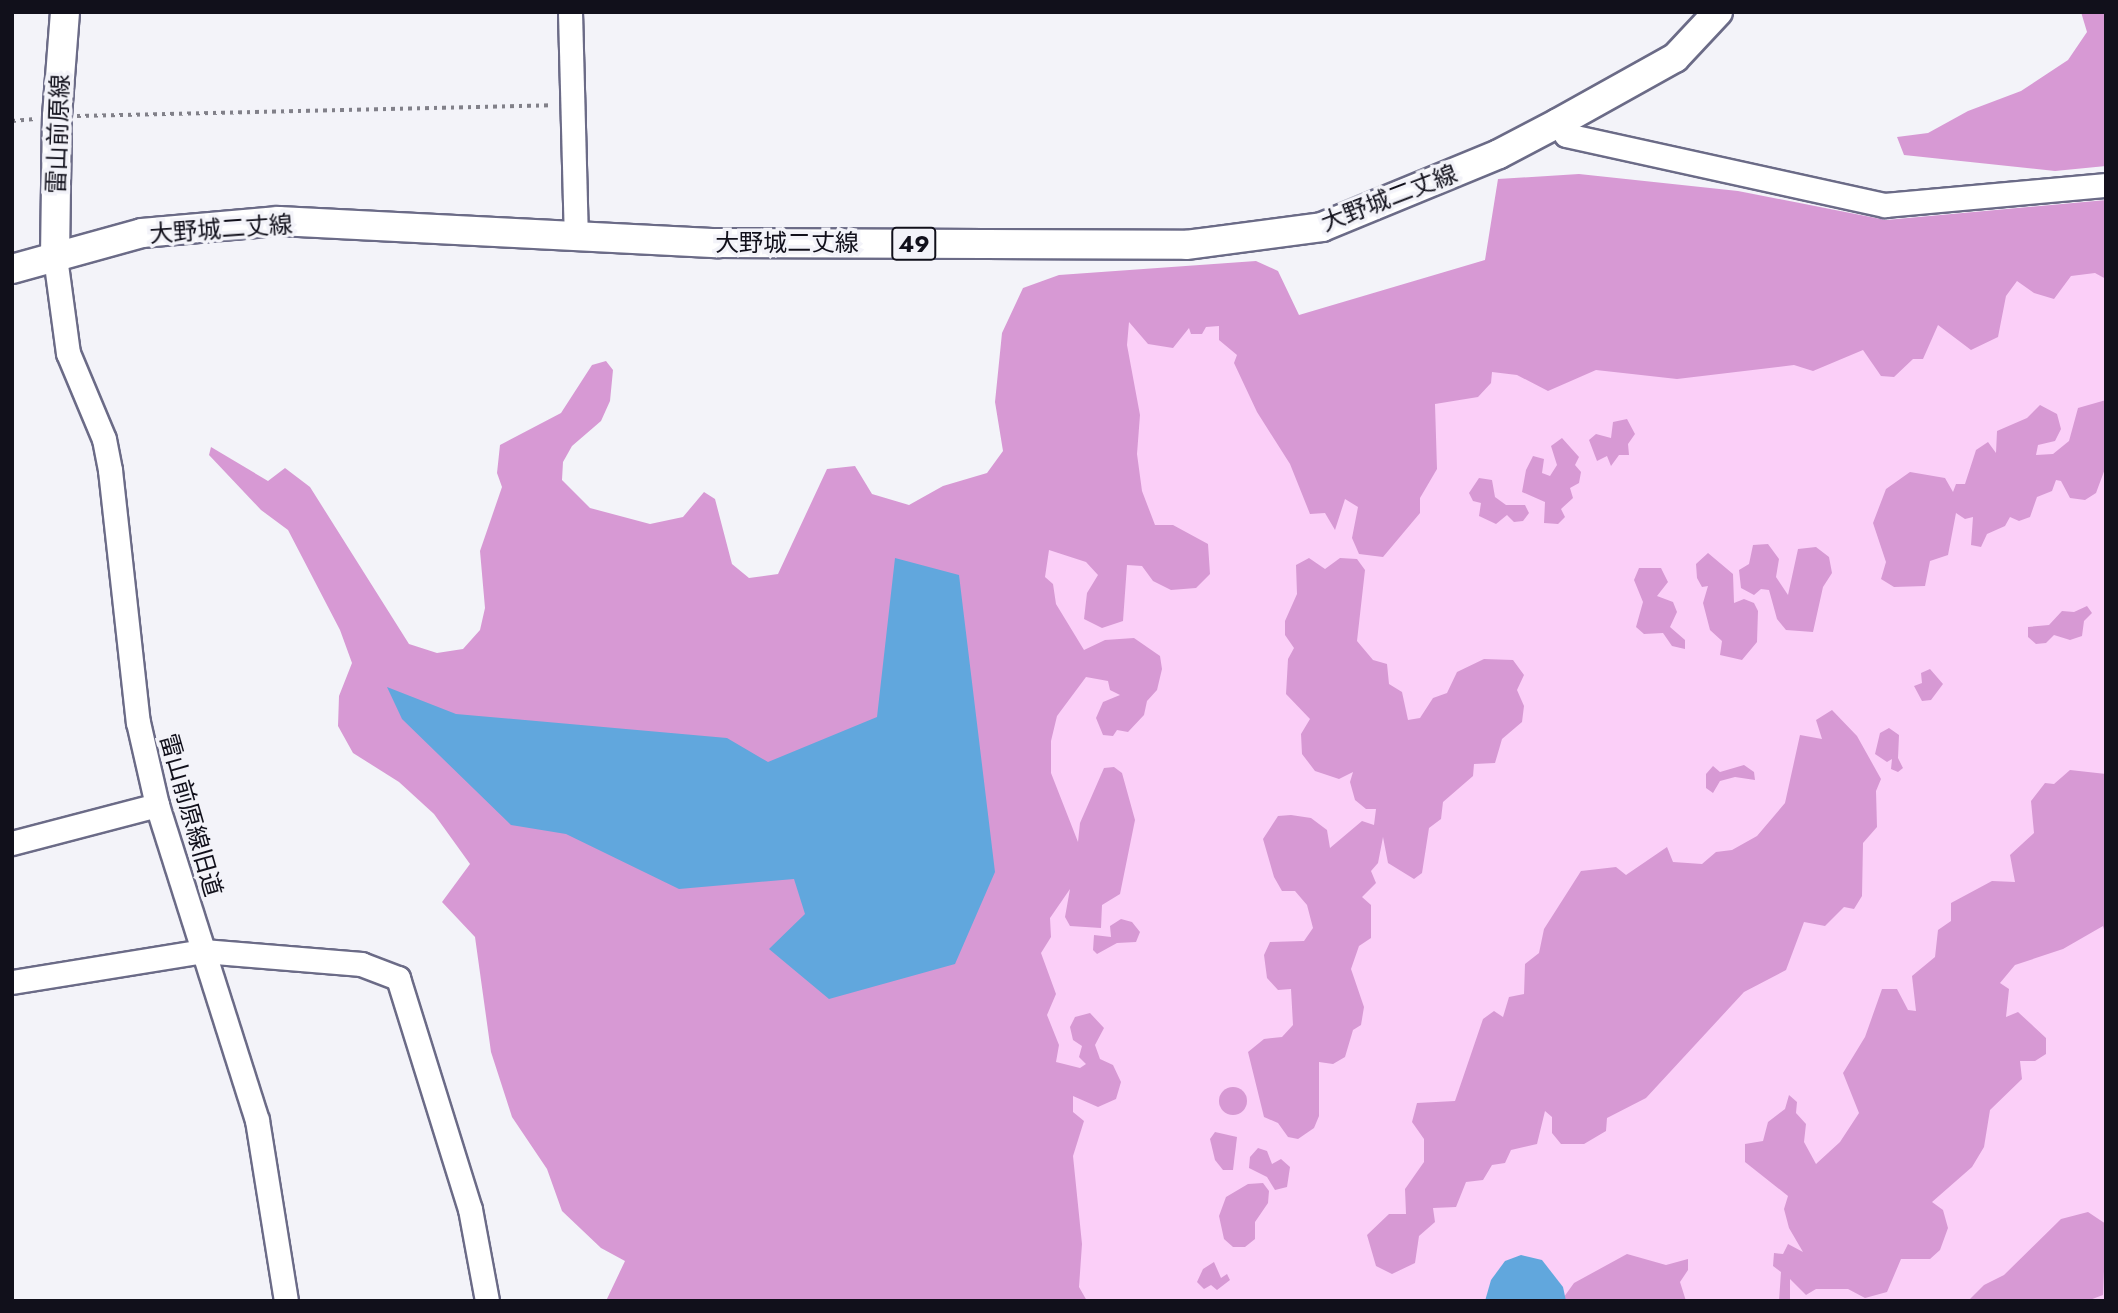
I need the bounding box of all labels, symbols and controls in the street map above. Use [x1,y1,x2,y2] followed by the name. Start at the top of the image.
[42,74,74,194] street label: 雷山前原線
[1317,159,1461,237] street label: 大野城二丈線
[148,210,294,248] street label: 大野城二丈線
[891,224,937,264] road number: 49
[715,229,859,257] street label: 大野城二丈線
[154,730,228,900] street label: 雷山前原線旧道

